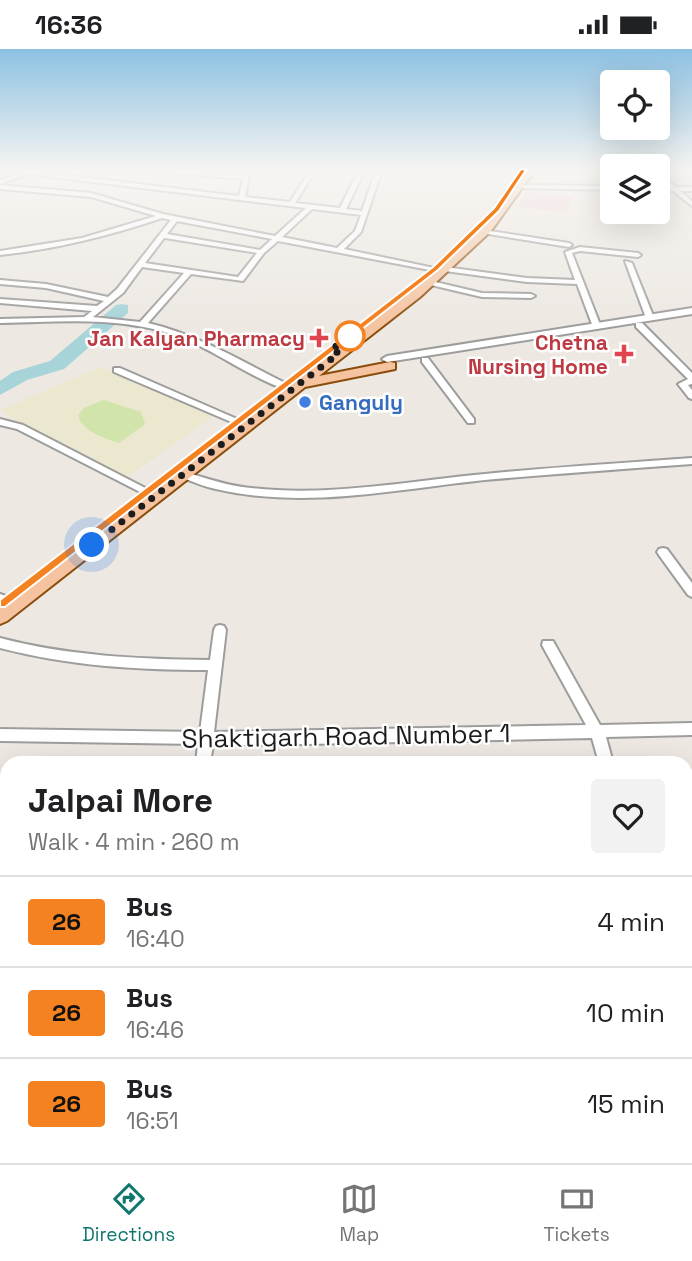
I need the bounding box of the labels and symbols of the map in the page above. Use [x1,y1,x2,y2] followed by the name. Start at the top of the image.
[335,321,365,351] unlabelled marker
[87,325,305,352] place label: Jan Kalyan Pharmacy
[468,329,608,380] place label: Chetna Nursing Home
[311,330,327,346] marker: Jan Kalyan Pharmacy
[614,344,634,364] marker: Chetna Nursing Home
[319,389,403,416] place label: Ganguly
[297,394,313,410] marker: Ganguly
[74,527,109,562] your location
[181,716,511,756] street label: Shaktigarh Road Number 1

